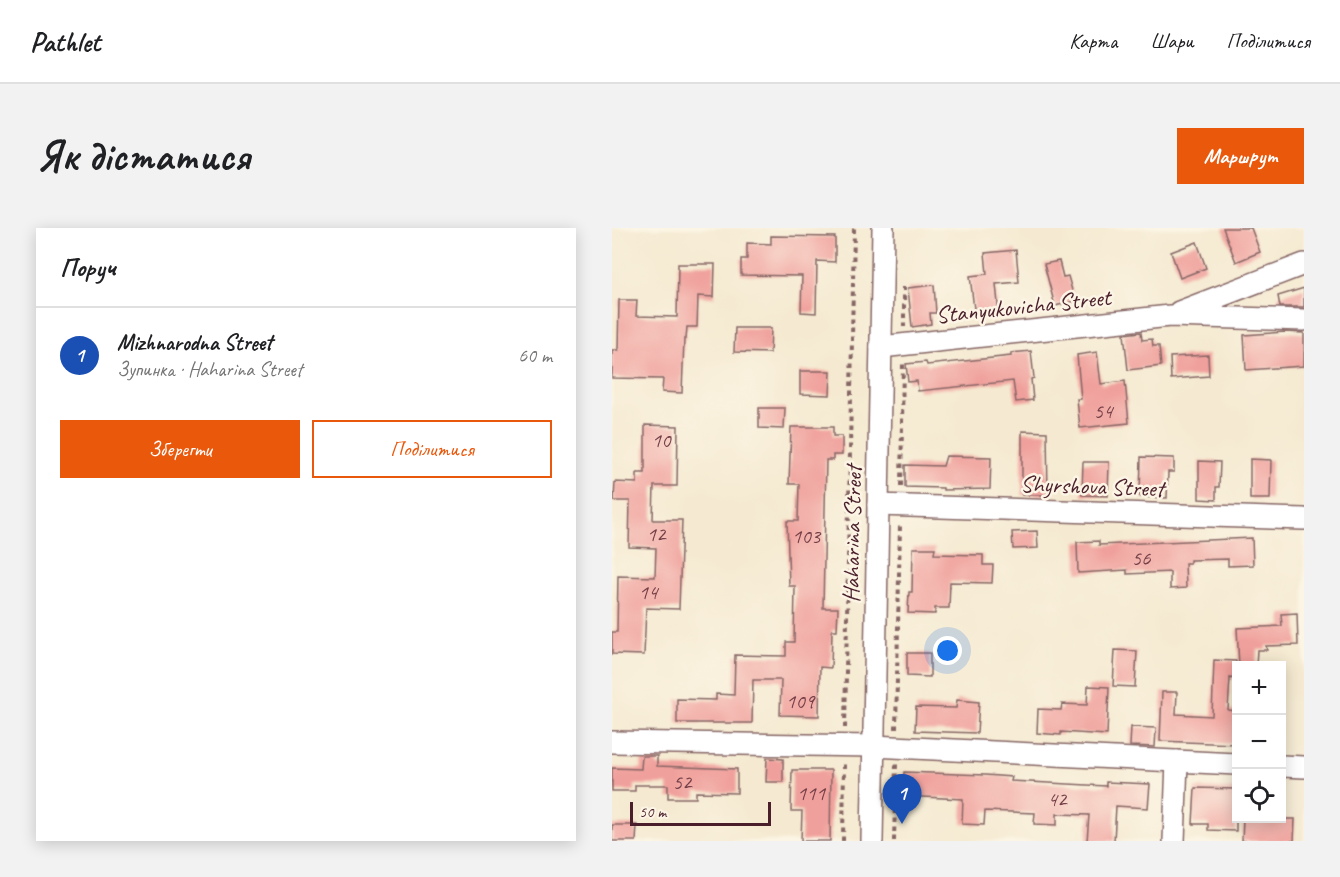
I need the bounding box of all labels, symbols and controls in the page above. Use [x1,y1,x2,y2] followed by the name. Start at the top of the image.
[30,24,100,59] text: Pathlet
[1069,28,1117,54] text: Карта
[1150,28,1194,54] text: Шари
[1227,28,1310,54] text: Поділитися
[1177,128,1304,184] button: Маршрут
[36,130,250,183] text: Як дістатися
[60,251,116,284] text: Поруч
[934,282,1114,330] street label: Stanyukovicha Street
[117,329,272,357] text: Mizhnarodna Street
[75,343,84,368] text: 1
[518,343,552,368] text: 60 m
[117,357,302,382] text: Зупинка · Haharina Street
[1094,398,1115,424] house number: 54
[60,420,300,478] button: Зберегти
[312,420,552,478] button: Поділитися
[652,427,672,453] house number: 10
[836,462,868,603] street label: Haharina Street
[1020,469,1167,504] street label: Shyrshova Street
[647,521,667,547] house number: 12
[792,523,822,549] house number: 103
[1132,545,1151,571] house number: 56
[639,579,660,605] house number: 14
[933,636,962,665] your location
[1232,661,1286,823] map controls
[1232,661,1286,715] button: +
[786,688,816,714] house number: 109
[1232,715,1286,769] button: −
[673,769,693,795] house number: 52
[1232,769,1286,823] button: locate
[882,774,922,824] pin: 1
[797,780,827,806] house number: 111
[1048,786,1068,812] house number: 42
[630,799,771,826] scale bar
[639,802,666,822] text: 50 m

